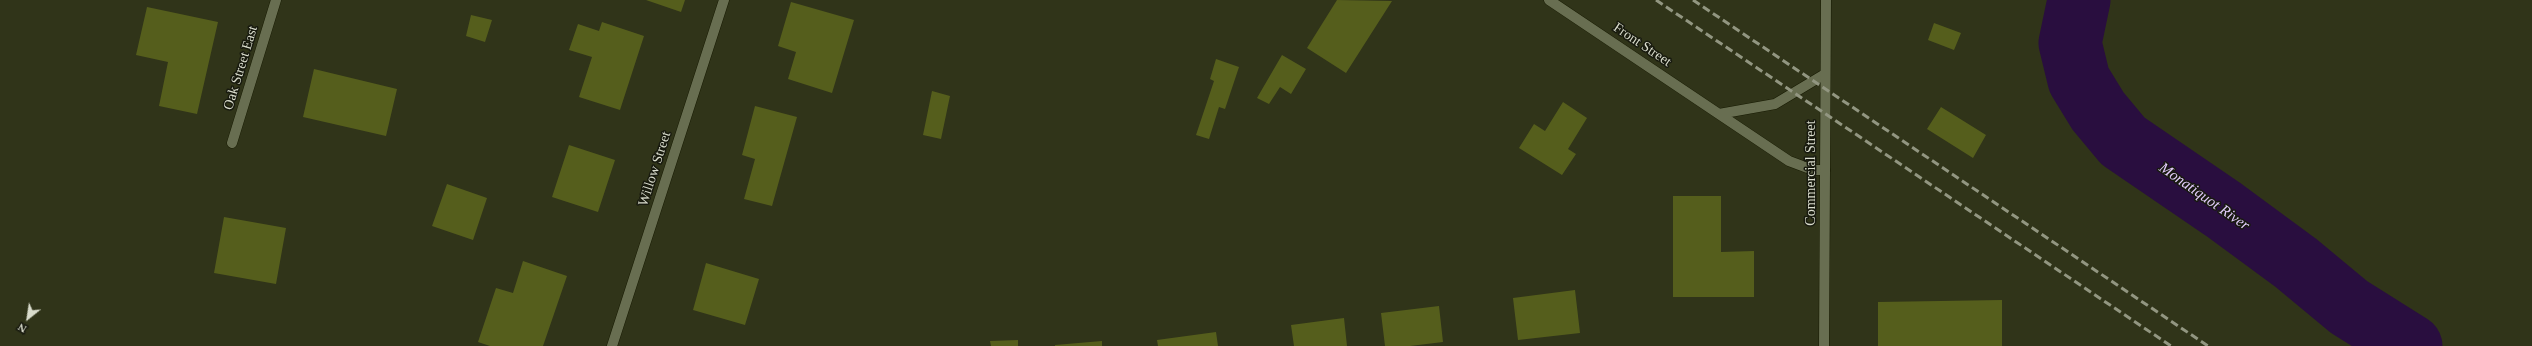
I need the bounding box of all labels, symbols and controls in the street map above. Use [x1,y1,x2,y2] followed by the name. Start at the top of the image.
[1610,19,1674,71] street label: Front Street
[220,24,262,112] street label: Oak Street East
[1803,120,1819,226] street label: Commercial Street
[635,130,675,208] street label: Willow Street
[2155,159,2253,235] water label: Monatiquot River
[8,298,48,338] north arrow
[16,321,28,336] text: N

